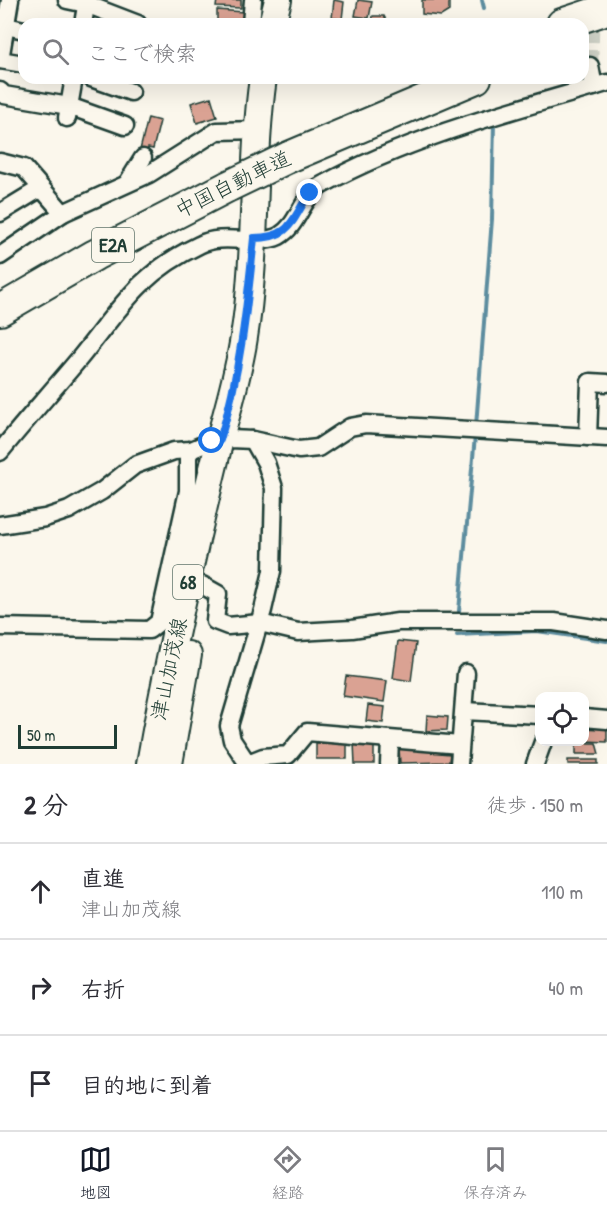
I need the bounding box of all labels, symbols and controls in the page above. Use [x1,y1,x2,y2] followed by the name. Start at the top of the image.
[18,18,589,84] search box
[39,35,72,68] icon: search
[87,38,197,68] text: ここで検索
[170,143,296,224] street label: 中国自動車道
[296,179,322,205] route end
[92,228,134,262] road number: E2A
[198,427,224,453] route start
[173,565,203,599] road number: 68
[143,615,194,723] street label: 津山加茂線
[535,692,589,746] map controls
[535,692,589,746] button: locate
[18,722,117,750] scale bar
[27,724,56,746] text: 50 m
[24,787,68,822] text: 2 分
[487,791,583,818] text: 徒歩 · 150 m
[81,863,125,893] text: 直進
[24,875,57,908] icon: ahead
[541,878,583,905] text: 110 m
[81,895,181,922] text: 津山加茂線
[24,971,57,1004] icon: right
[81,974,125,1004] text: 右折
[548,974,583,1001] text: 40 m
[24,1067,57,1100] icon: arrive
[81,1070,213,1100] text: 目的地に到着
[79,1143,112,1203] tab: 地図
[271,1143,304,1203] tab: 経路
[463,1143,527,1203] tab: 保存済み

